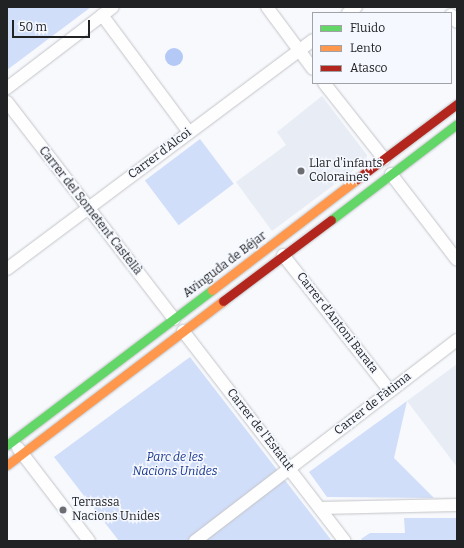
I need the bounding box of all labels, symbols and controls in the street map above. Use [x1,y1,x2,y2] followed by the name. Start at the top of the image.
[14,12,92,38] scale bar
[312,12,452,84] legend
[19,20,47,34] text: 50 m
[350,21,385,35] text: Fluido
[350,41,382,55] text: Lento
[350,61,388,75] text: Atasco
[126,126,194,182] street label: Carrer d'Alcoi
[35,144,145,278] street label: Carrer del Sometent Castellà
[309,157,382,185] place label: Llar d'infants Coloraines
[296,166,306,176] marker: Llar d'infants Coloraines
[181,229,269,301] street label: Avinguda de Béjar
[293,270,381,376] street label: Carrer d'Antoni Barata
[332,370,414,438] street label: Carrer de Fàtima
[223,386,297,474] street label: Carrer de l'Estatut
[132,451,218,479] park label: Parc de les Nacions Unides
[72,496,160,524] place label: Terrassa Nacions Unides
[57,504,69,516] marker: Terrassa Nacions Unides

